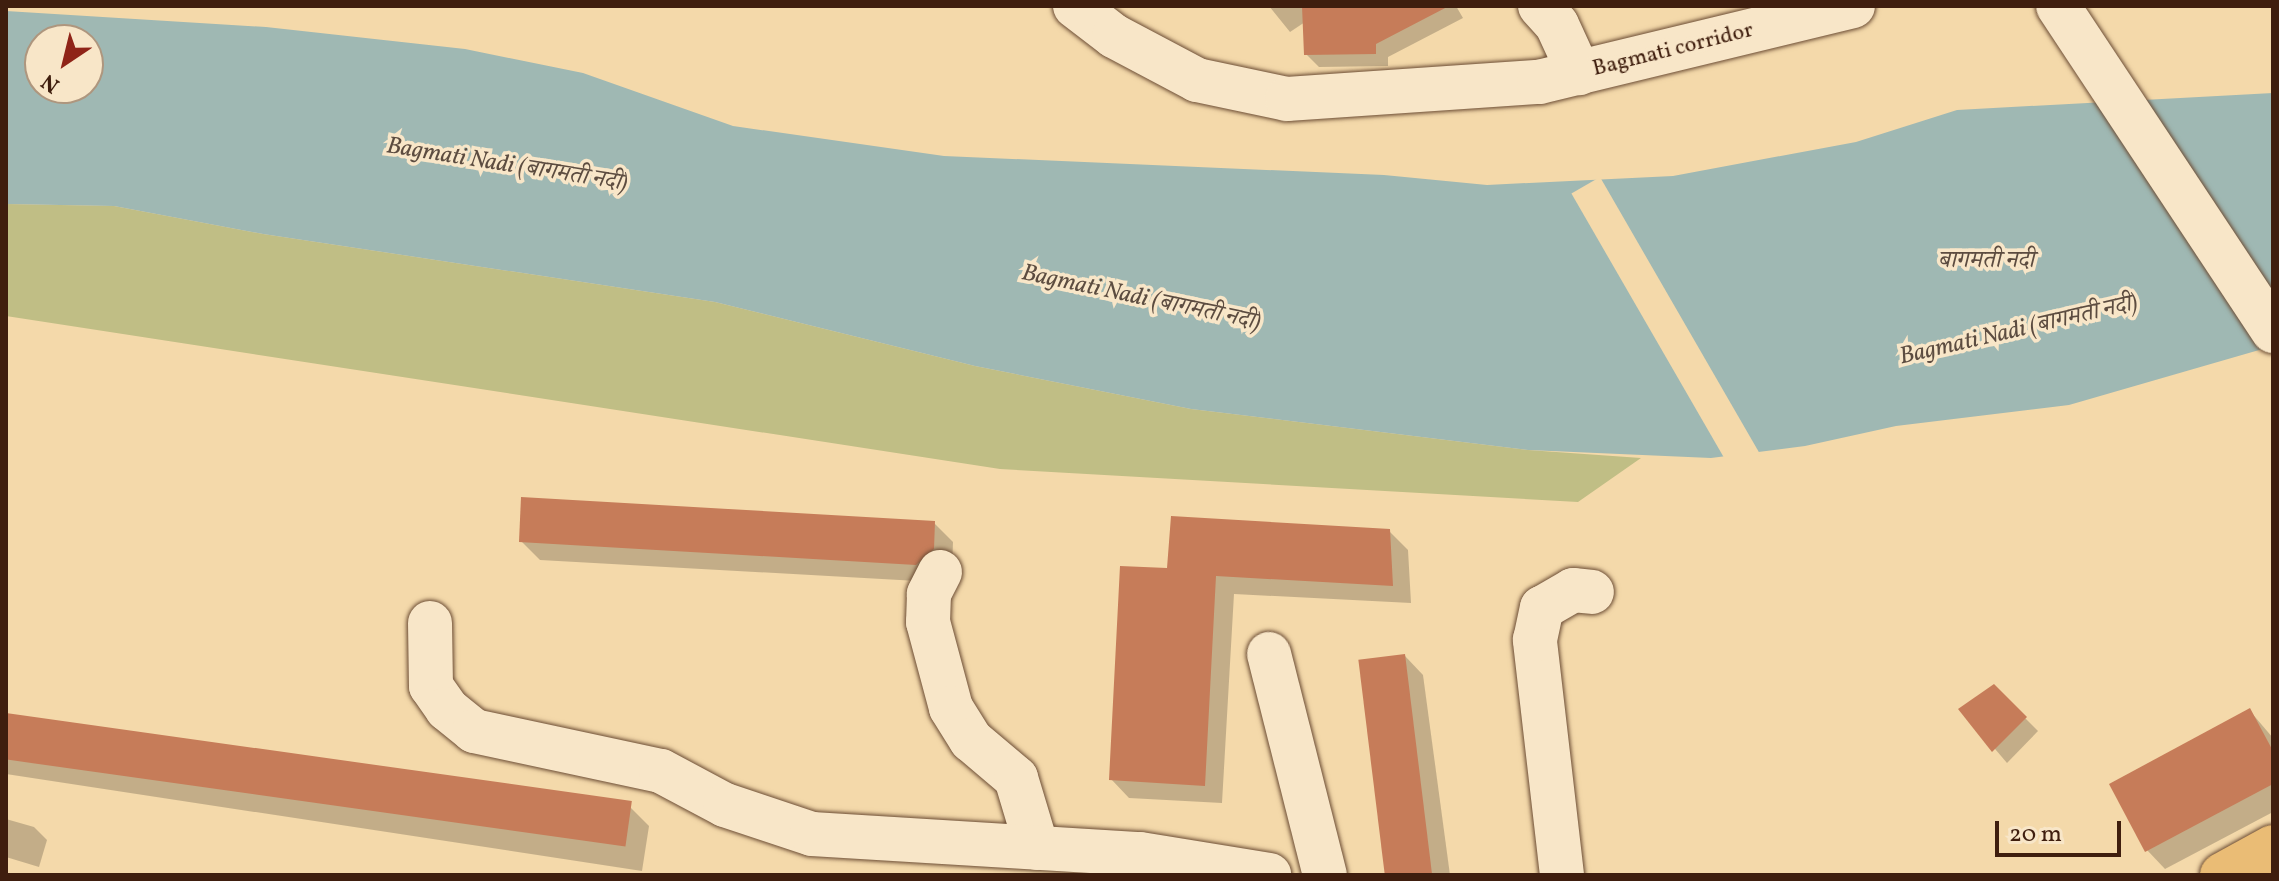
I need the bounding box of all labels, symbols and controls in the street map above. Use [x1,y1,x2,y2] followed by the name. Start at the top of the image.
[1590,17,1756,83] street label: Bagmati corridor
[24,24,104,104] north arrow
[36,65,67,100] text: N
[384,133,630,199] water label: Bagmati Nadi (बागमती नदी)
[1938,248,2034,276] water label: बागमती नदी
[1019,260,1263,338] water label: Bagmati Nadi (बागमती नदी)
[1897,290,2141,372] water label: Bagmati Nadi (बागमती नदी)
[1999,805,2125,855] scale bar
[2009,818,2062,852] text: 20 m

